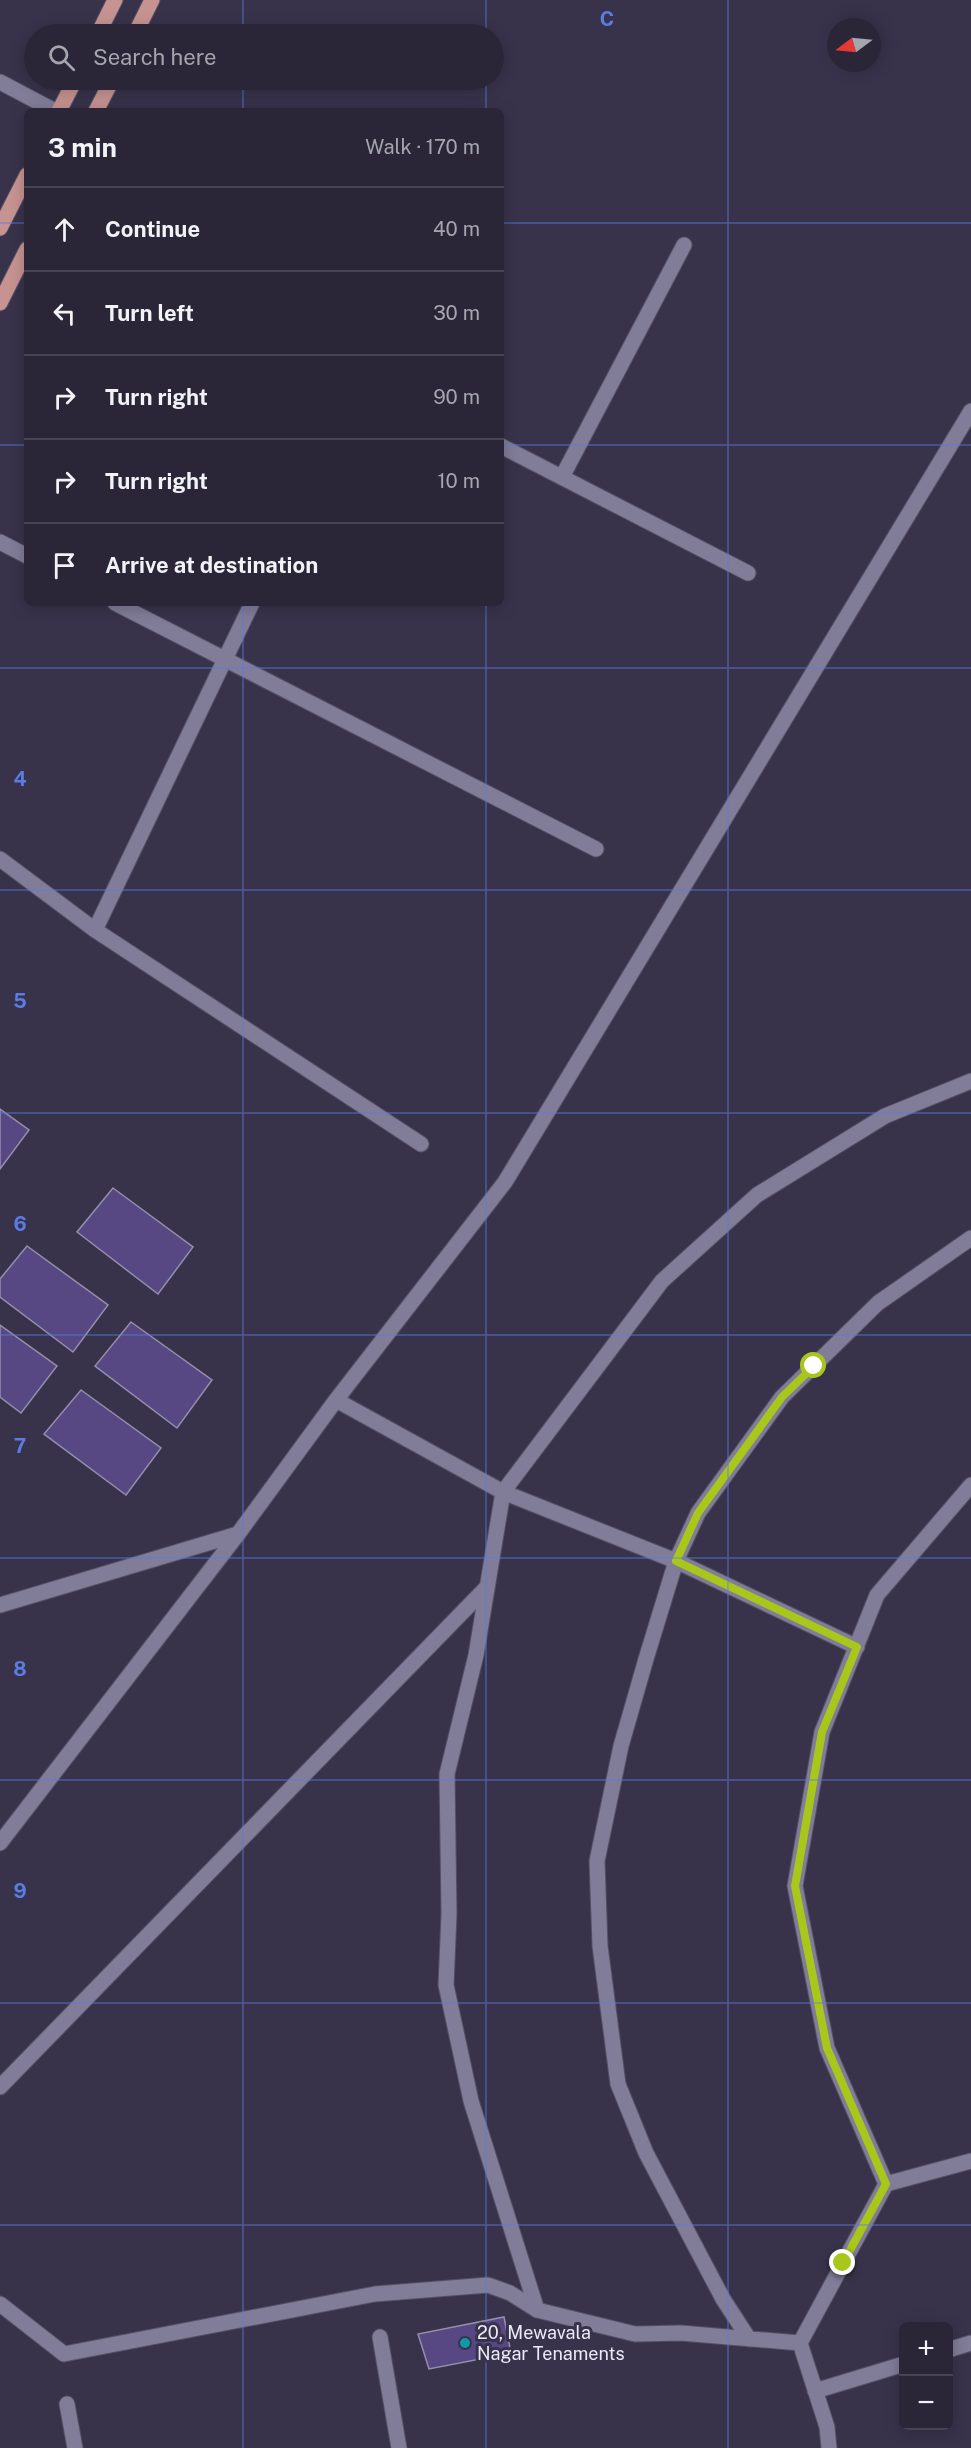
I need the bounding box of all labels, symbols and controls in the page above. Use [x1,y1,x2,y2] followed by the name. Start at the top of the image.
[600,7,614,31] text: C
[827,18,881,72] north arrow
[24,24,504,90] search box
[45,41,78,74] icon: search
[93,44,217,70] text: Search here
[48,132,117,163] text: 3 min
[365,135,480,159] text: Walk · 170 m
[48,213,81,246] icon: ahead
[105,216,200,242] text: Continue
[433,217,480,241] text: 40 m
[48,297,81,330] icon: left
[105,300,194,326] text: Turn left
[433,301,480,325] text: 30 m
[48,381,81,414] icon: right
[105,384,208,410] text: Turn right
[433,385,480,409] text: 90 m
[48,465,81,498] icon: right
[105,468,208,494] text: Turn right
[437,469,480,493] text: 10 m
[48,549,81,582] icon: arrive
[105,552,318,578] text: Arrive at destination
[13,767,27,791] text: 4
[13,989,27,1013] text: 5
[13,1212,27,1236] text: 6
[800,1352,826,1378] route start
[14,1434,26,1458] text: 7
[13,1657,27,1681] text: 8
[13,1879,27,1903] text: 9
[829,2249,855,2275] route end
[477,2322,625,2364] place label: 20, Mewavala Nagar Tenaments
[899,2322,953,2430] map controls
[899,2322,953,2376] button: +
[458,2336,472,2350] marker: 20, Mewavala Nagar Tenaments
[899,2376,953,2430] button: −

